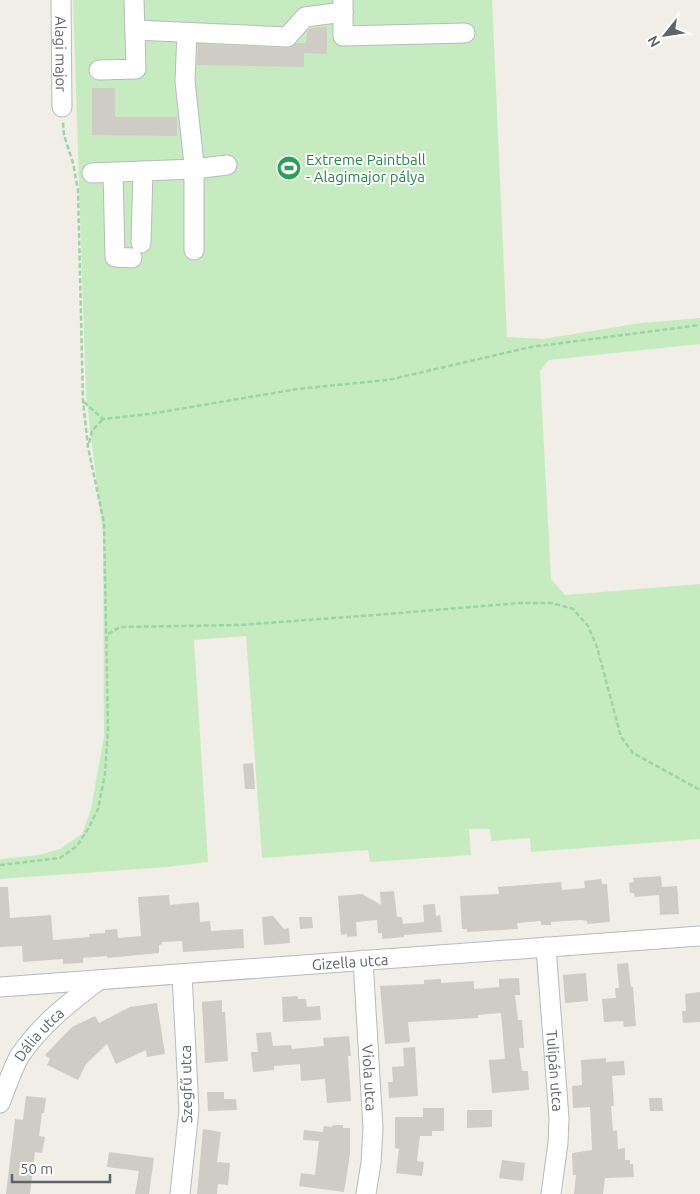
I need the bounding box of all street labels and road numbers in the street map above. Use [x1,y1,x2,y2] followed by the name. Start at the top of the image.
[53,16,70,92] street label: Alagi major
[311,950,389,973] street label: Gizella utca
[10,1004,67,1064] street label: Dália utca
[544,1029,567,1112] street label: Tulipán utca
[360,1044,380,1112] street label: Viola utca
[177,1045,195,1123] street label: Szegfű utca

